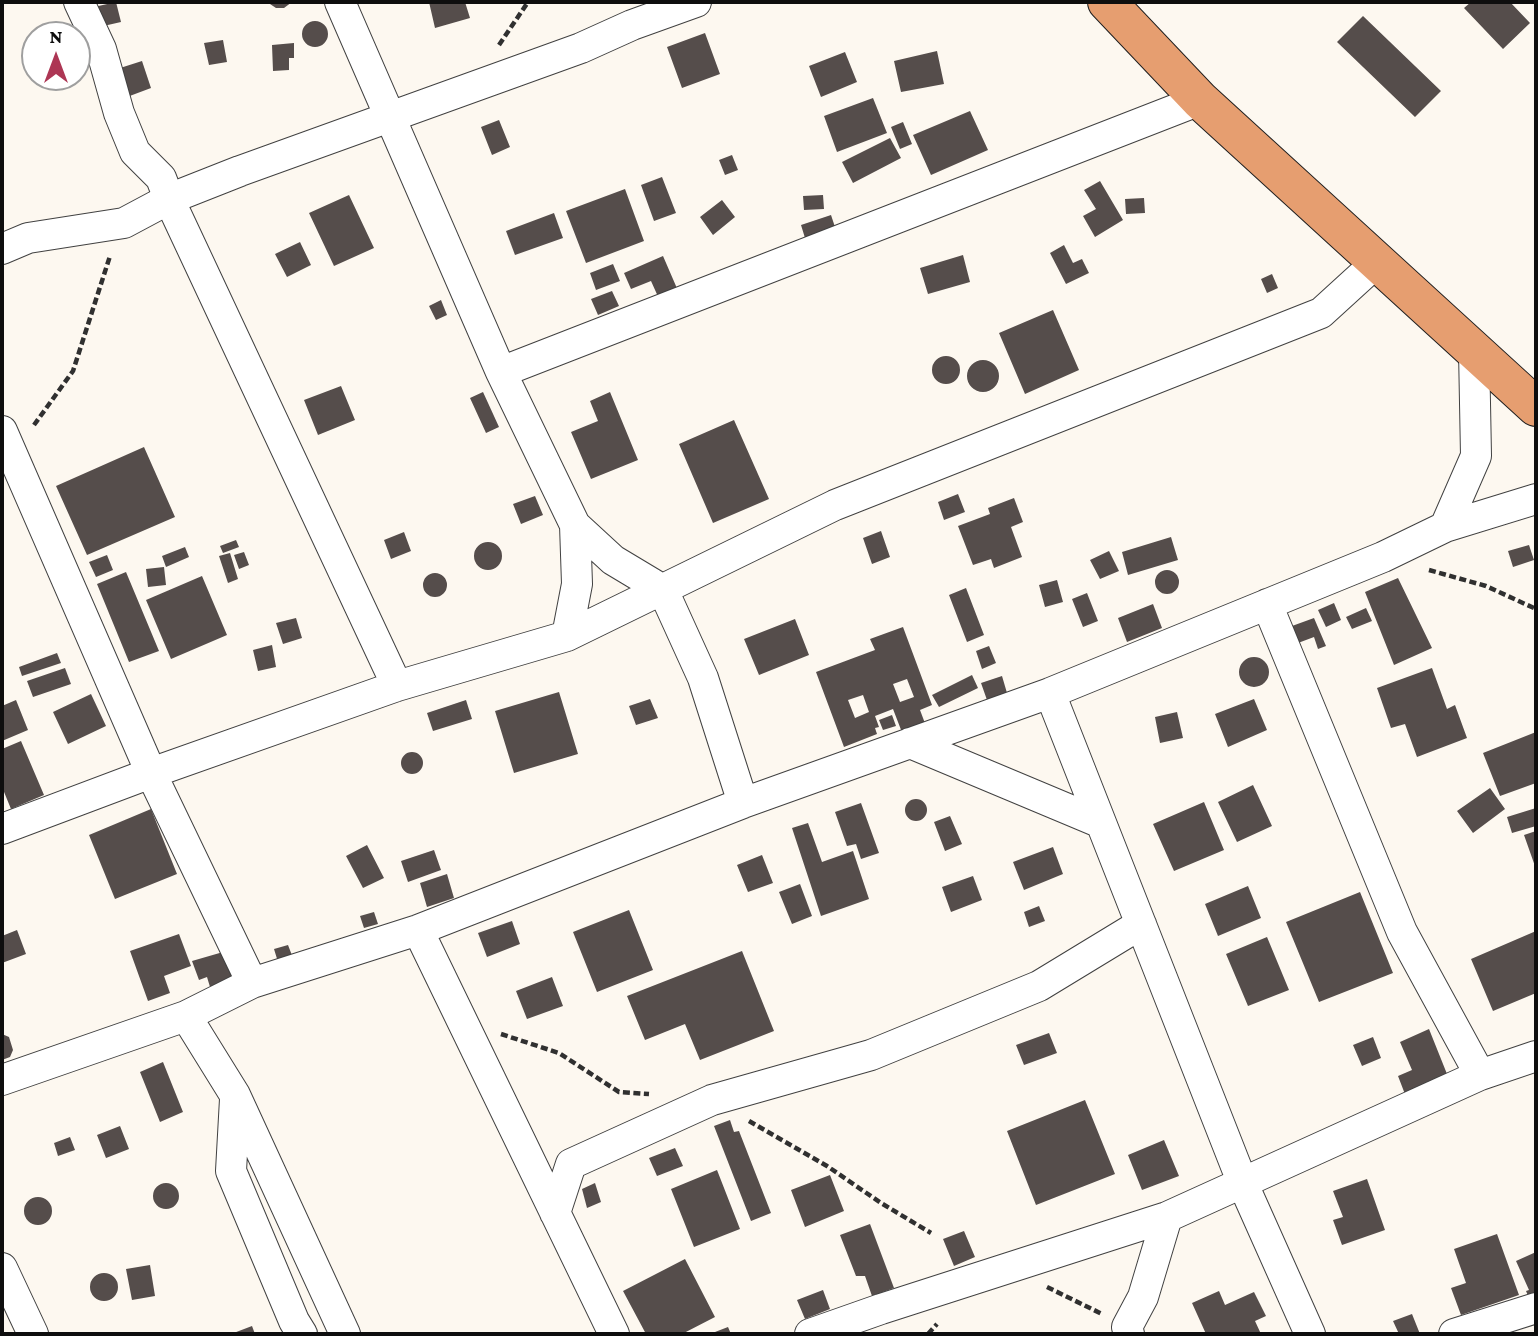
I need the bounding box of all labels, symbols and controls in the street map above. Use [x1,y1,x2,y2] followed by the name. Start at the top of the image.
[21,21,91,91] north arrow
[50,26,62,47] text: N

